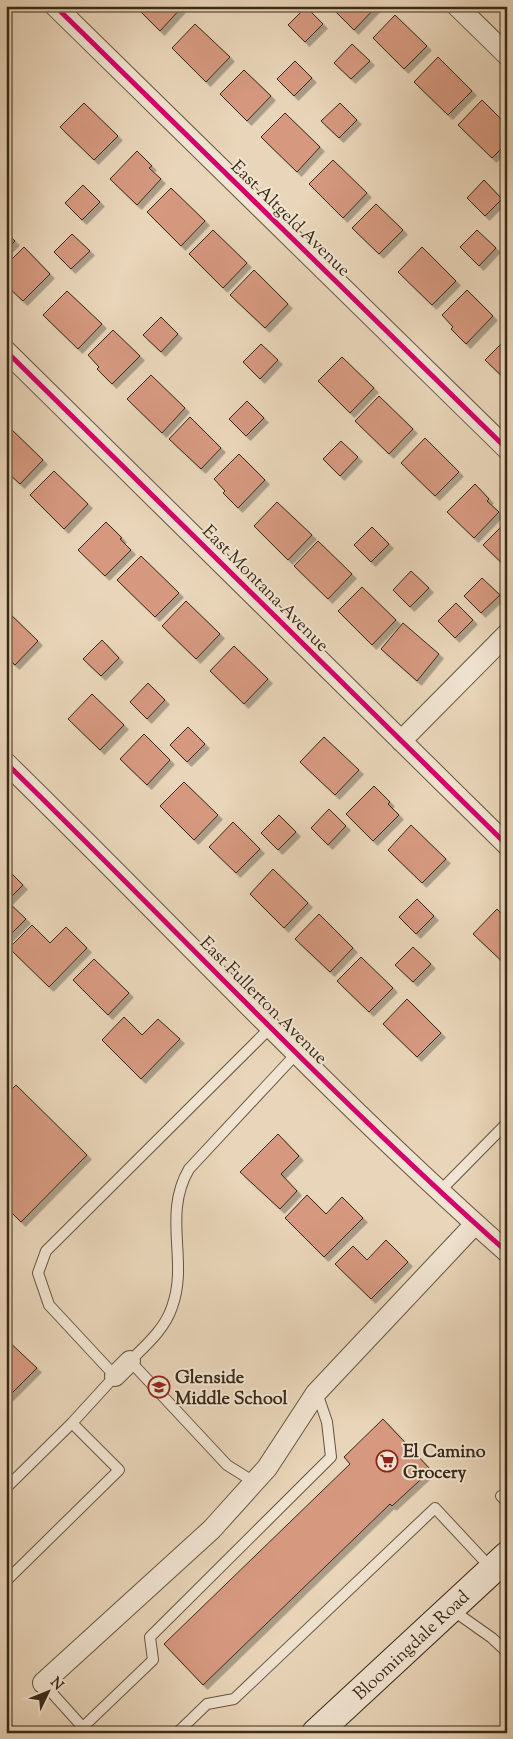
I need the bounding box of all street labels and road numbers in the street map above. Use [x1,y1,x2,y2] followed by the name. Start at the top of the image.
[224,155,355,284] street label: East Altgeld Avenue
[195,520,334,659] street label: East Montana Avenue
[193,931,333,1071] street label: East Fullerton Avenue
[348,1585,476,1707] street label: Bloomingdale Road

